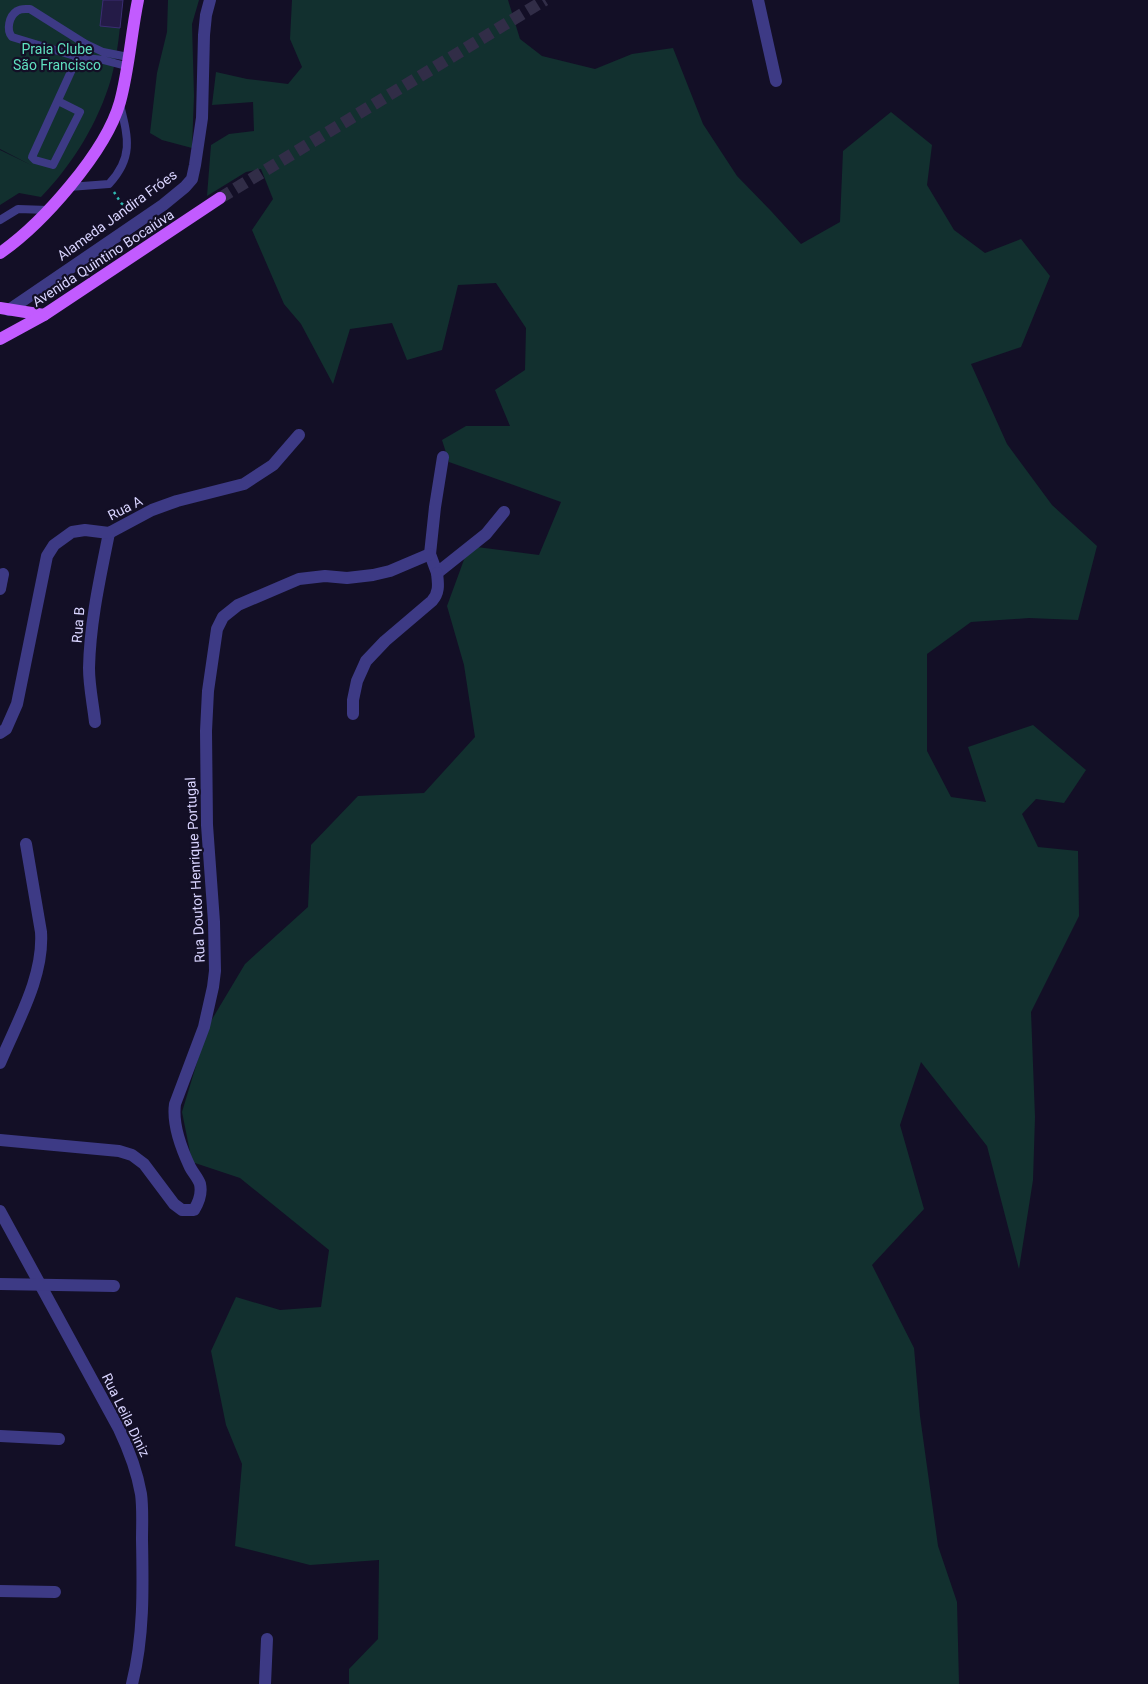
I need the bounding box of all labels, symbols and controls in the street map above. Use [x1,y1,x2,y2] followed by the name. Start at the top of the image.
[13,41,101,73] park label: Praia Clube São Francisco
[54,166,180,264] street label: Alameda Jandira Fróes
[29,206,177,310] street label: Avenida Quintino Bocaiúva
[105,493,145,523] street label: Rua A
[68,606,88,644] street label: Rua B
[182,777,208,963] street label: Rua Doutor Henrique Portugal
[99,1371,153,1459] street label: Rua Leila Diniz

